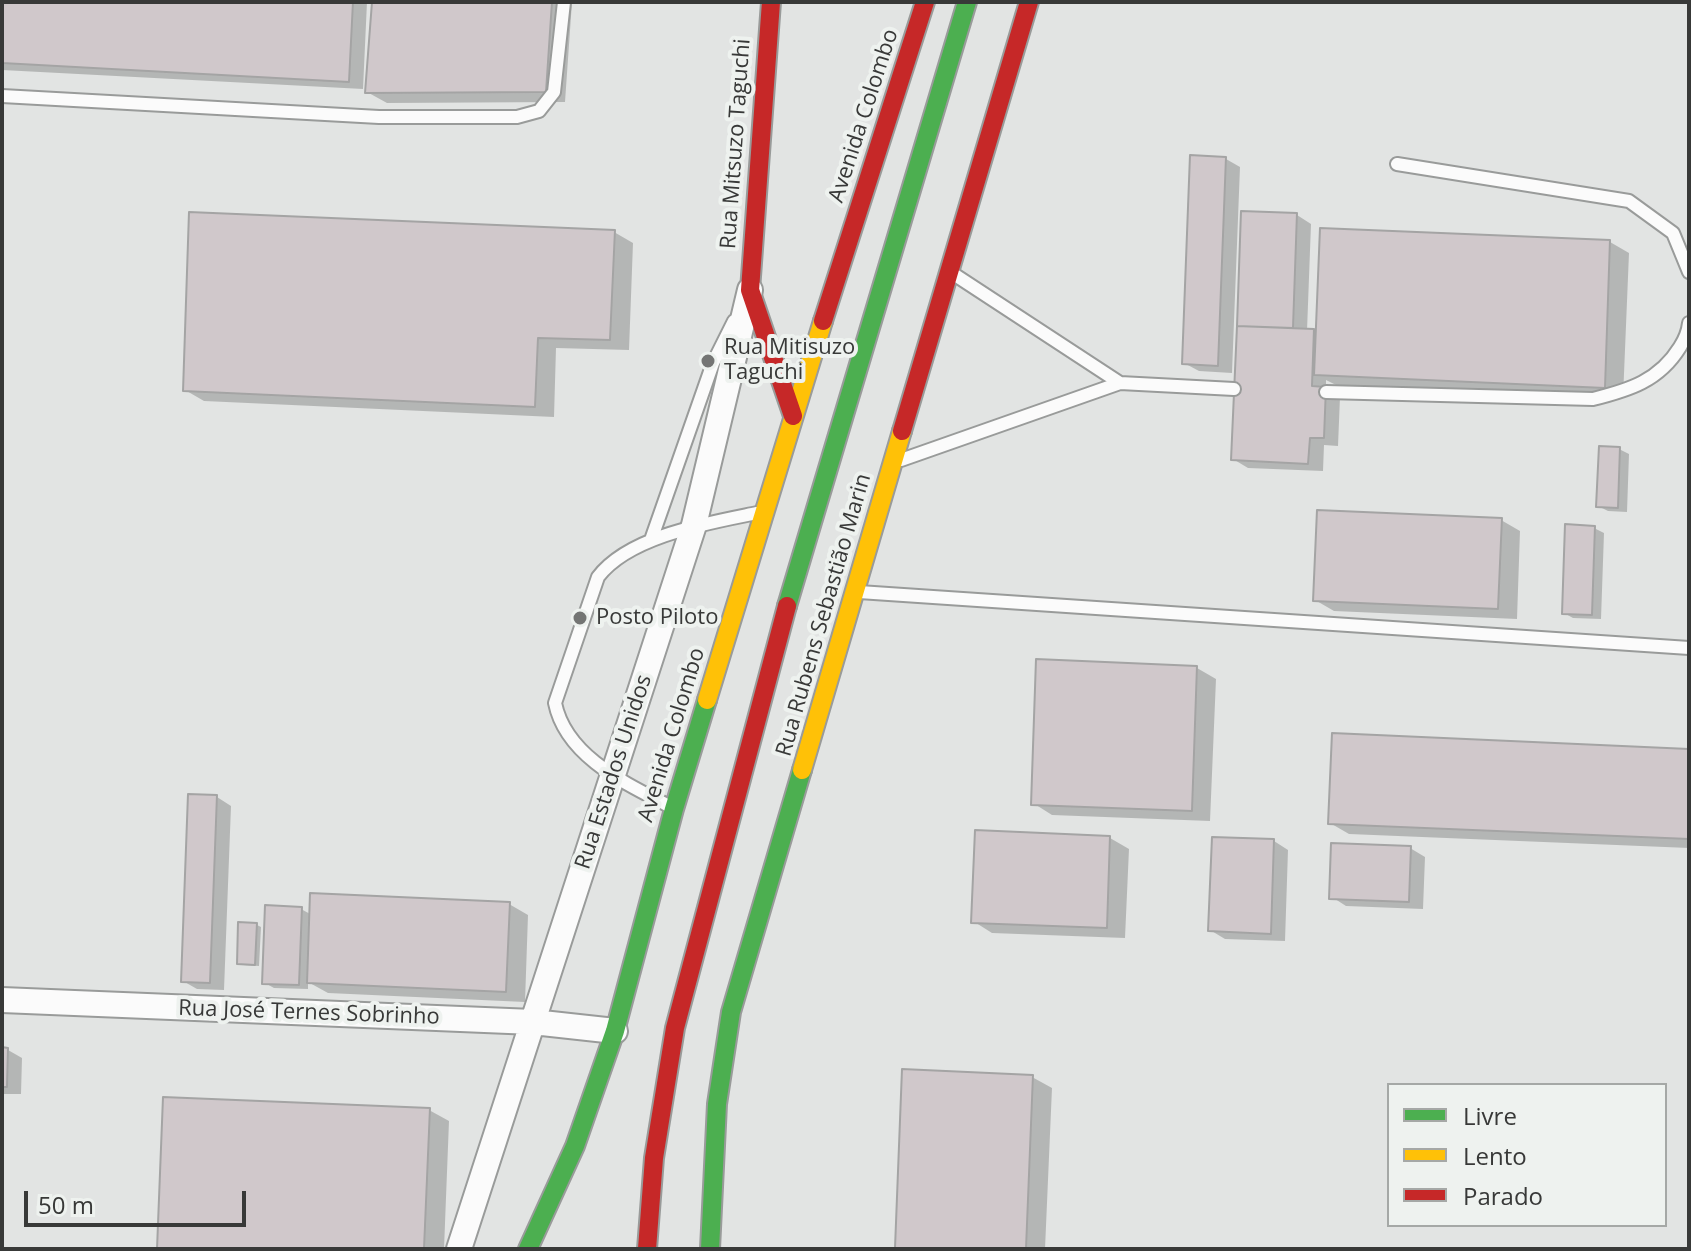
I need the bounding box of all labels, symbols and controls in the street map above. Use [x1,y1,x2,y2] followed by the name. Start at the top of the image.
[824,26,904,206] street label: Avenida Colombo
[715,38,757,250] street label: Rua Mitsuzo Taguchi
[724,335,855,386] place label: Rua Mitisuzo Taguchi
[699,352,717,370] marker: Rua Mitisuzo Taguchi
[771,471,877,759] street label: Rua Rubens Sebastião Marin
[596,605,718,631] place label: Posto Piloto
[571,609,589,627] marker: Posto Piloto
[633,645,711,825] street label: Avenida Colombo
[570,671,658,873] street label: Rua Estados Unidos
[178,995,440,1031] street label: Rua José Ternes Sobrinho
[1387,1083,1667,1227] legend
[1463,1099,1517,1132] text: Livre
[1463,1139,1527,1172] text: Lento
[28,1175,250,1225] scale bar
[1463,1179,1543,1212] text: Parado
[38,1188,94,1221] text: 50 m

